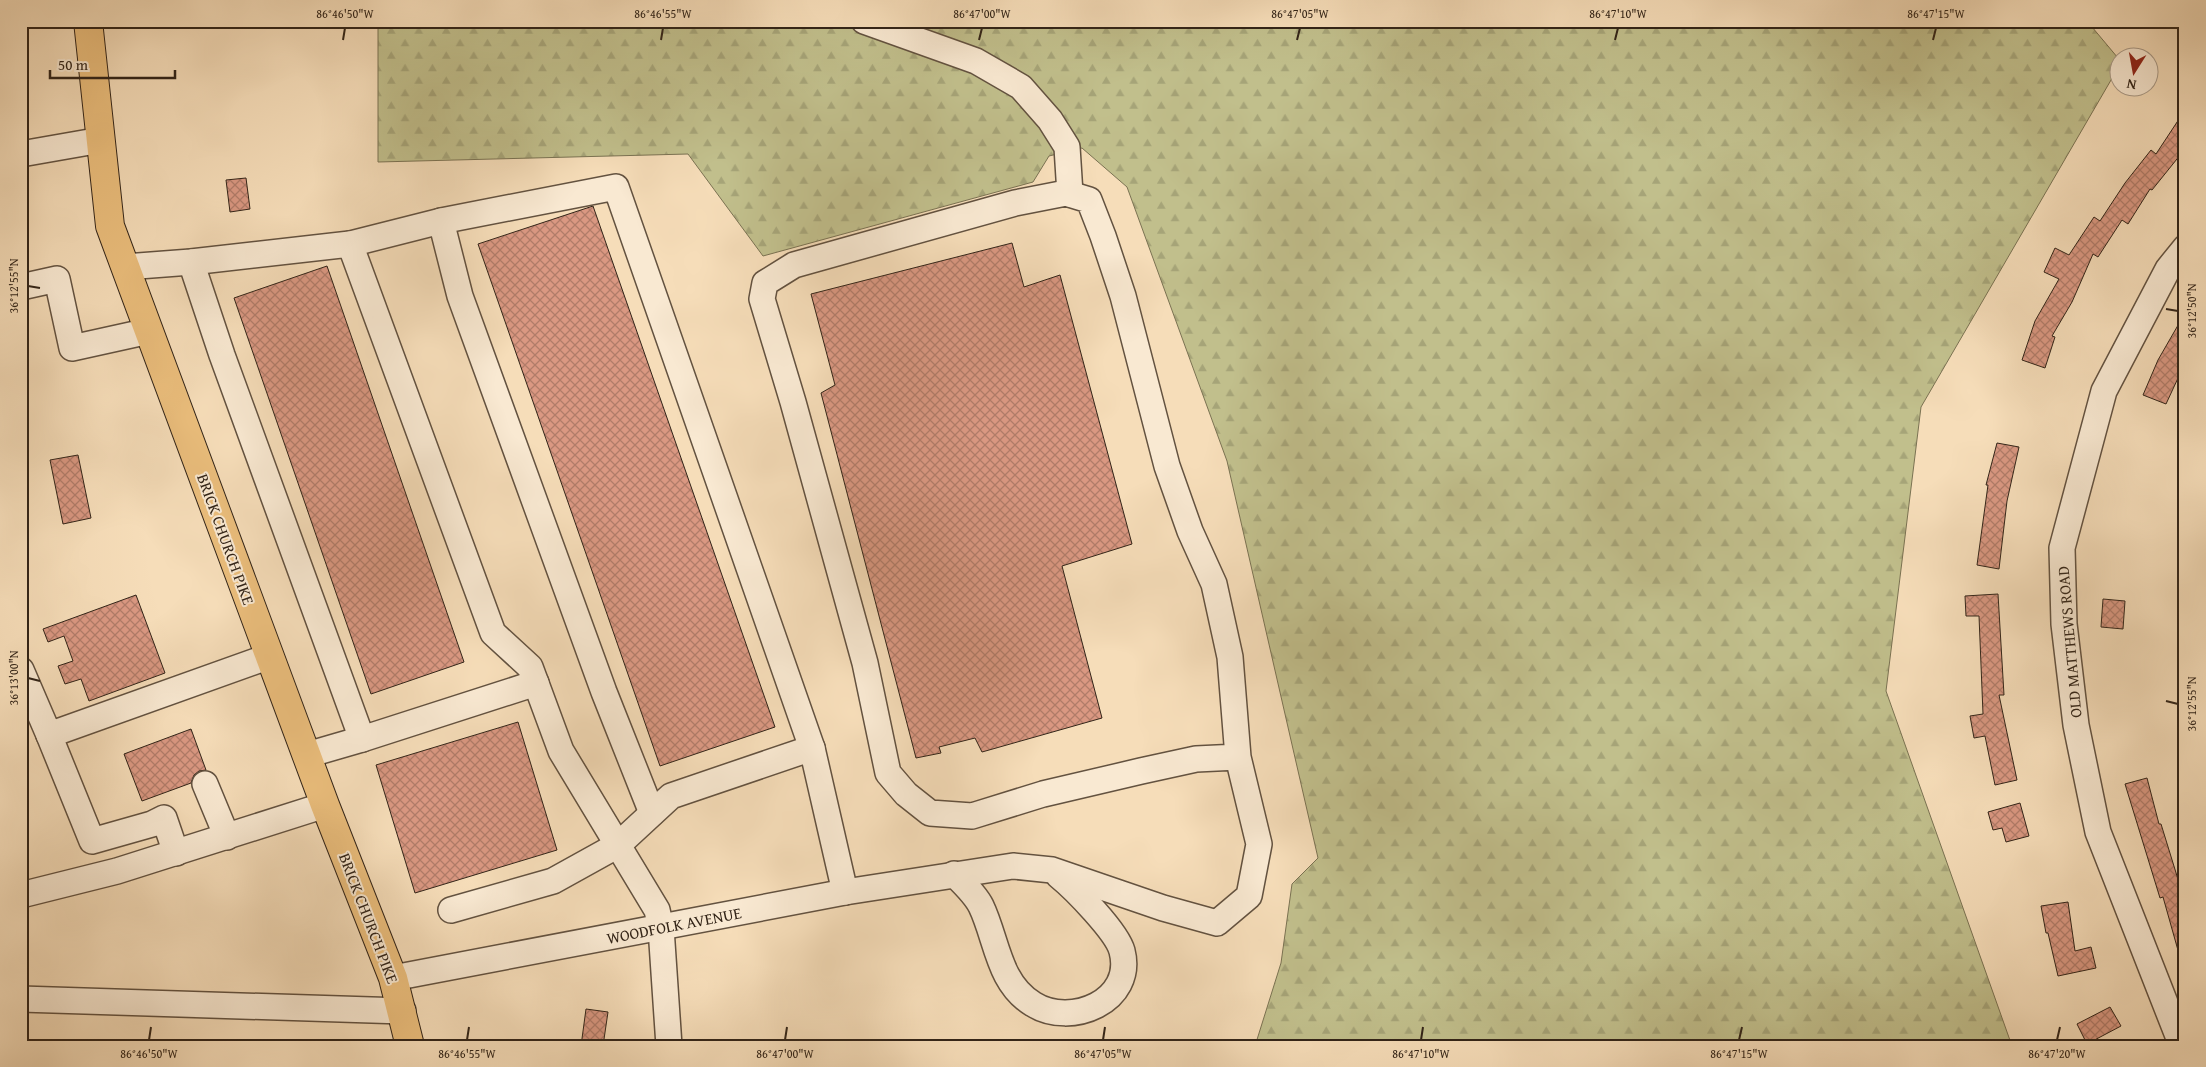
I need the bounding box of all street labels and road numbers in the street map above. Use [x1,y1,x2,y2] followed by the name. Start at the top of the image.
[191,470,261,608] street label: BRICK CHURCH PIKE
[2050,565,2088,719] street label: OLD MATTHEWS ROAD
[333,849,405,987] street label: BRICK CHURCH PIKE
[605,900,743,950] street label: WOODFOLK AVENUE

